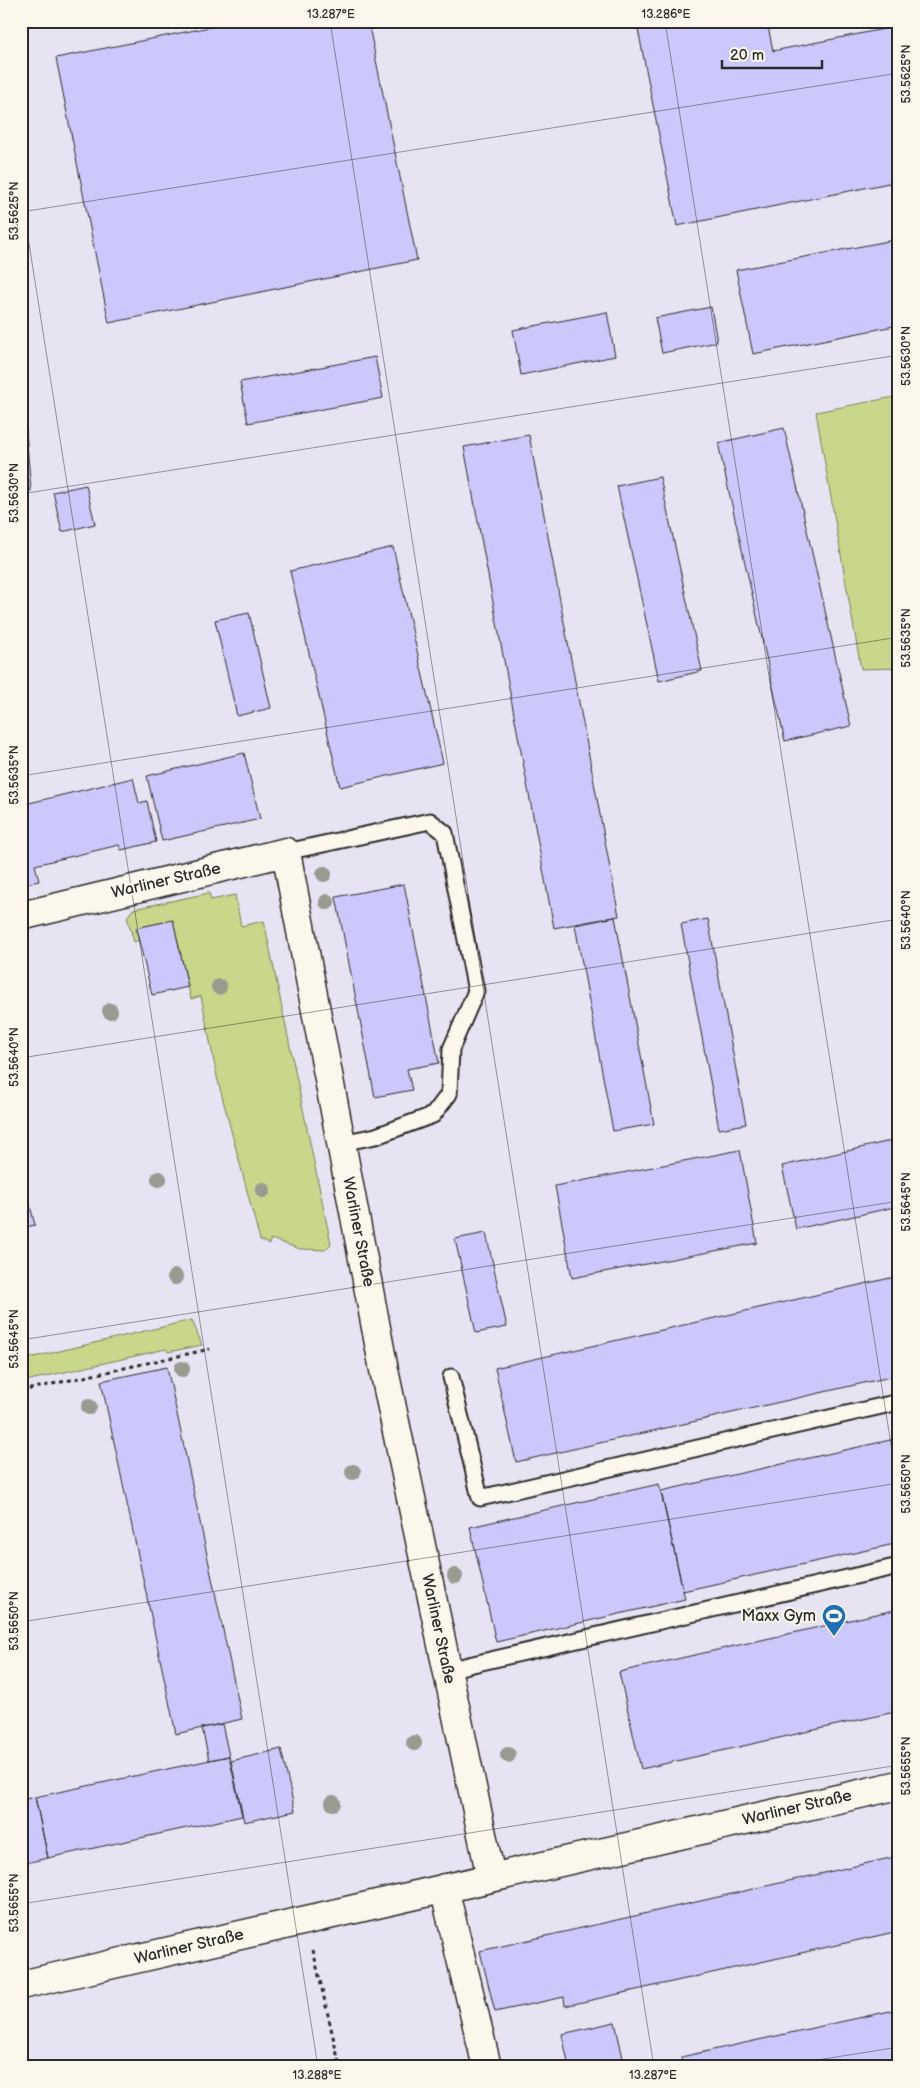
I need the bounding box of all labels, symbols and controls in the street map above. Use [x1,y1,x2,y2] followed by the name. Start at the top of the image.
[307,7,355,22] text: 13.287°E
[642,7,691,22] text: 13.286°E
[722,38,822,70] scale bar
[899,44,914,104] text: 53.5625°N
[730,46,764,65] text: 20 m
[7,181,22,241] text: 53.5625°N
[899,326,914,386] text: 53.5630°N
[7,463,22,523] text: 53.5630°N
[899,608,914,668] text: 53.5635°N
[7,745,22,805] text: 53.5635°N
[109,859,223,903] street label: Warliner Straße
[899,890,914,950] text: 53.5640°N
[7,1027,22,1087] text: 53.5640°N
[899,1172,914,1232] text: 53.5645°N
[338,1175,378,1289] street label: Warliner Straße
[7,1309,22,1369] text: 53.5645°N
[899,1454,914,1514] text: 53.5650°N
[417,1572,459,1686] street label: Warliner Straße
[7,1591,22,1651] text: 53.5650°N
[821,1603,847,1637] sports icon: Maxx Gym
[741,1607,816,1626] place label: Maxx Gym
[899,1737,914,1795] text: 53.5655°N
[740,1786,854,1830] street label: Warliner Straße
[7,1874,22,1932] text: 53.5655°N
[132,1925,246,1969] street label: Warliner Straße
[293,2068,342,2083] text: 13.288°E
[629,2068,677,2083] text: 13.287°E

